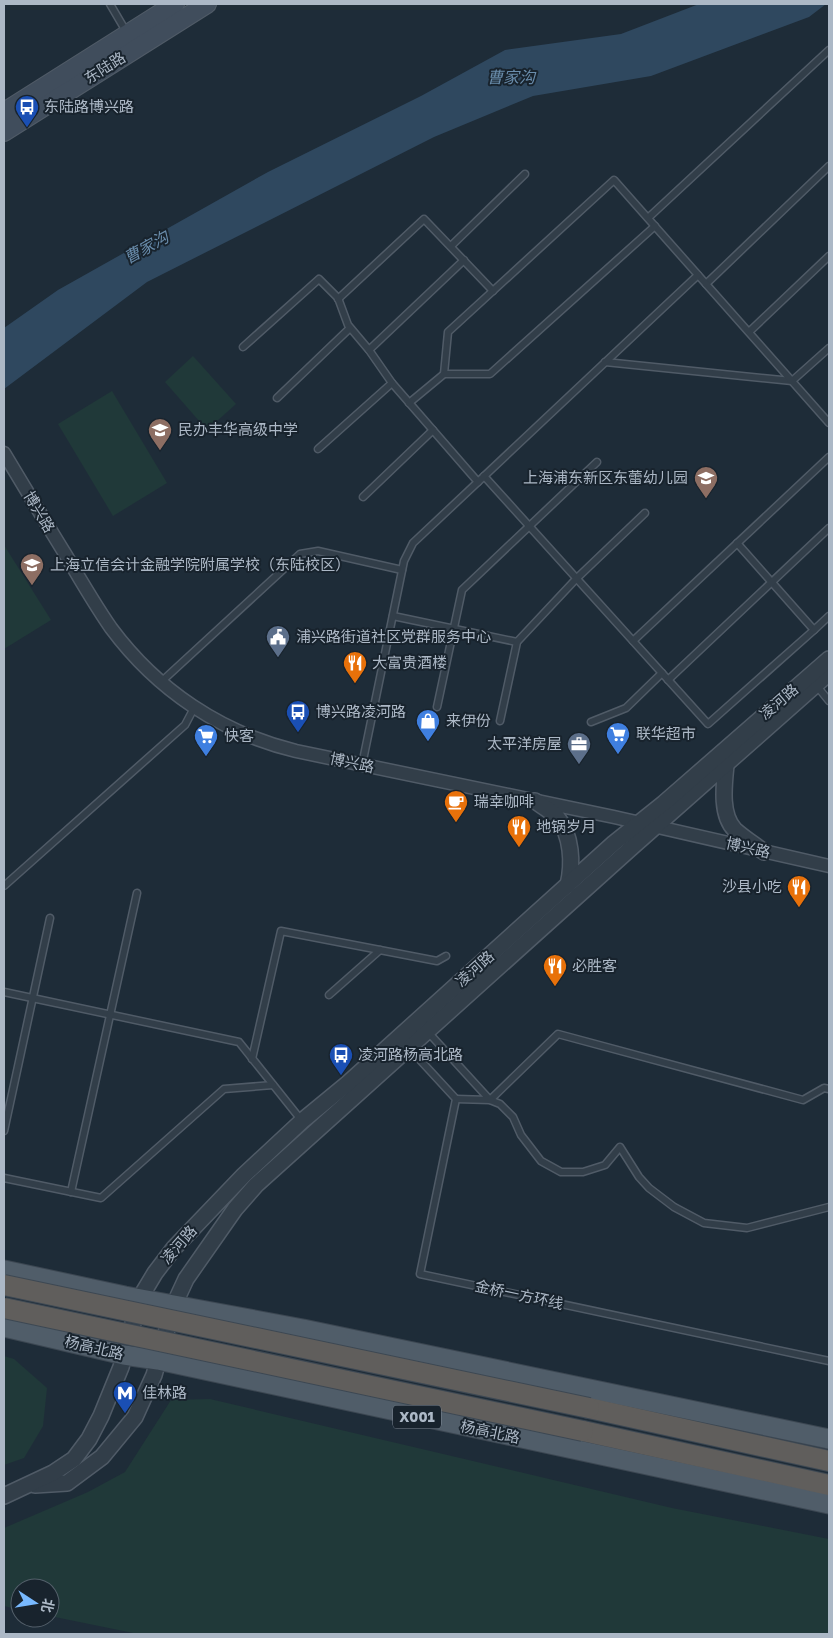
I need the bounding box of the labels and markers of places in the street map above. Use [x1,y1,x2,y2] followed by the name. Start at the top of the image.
[14,94,40,128] bus stop icon: 东陆路博兴路
[44,97,134,115] place label: 东陆路博兴路
[147,417,173,451] school or university icon: 民办丰华高级中学
[178,420,298,438] place label: 民办丰华高级中学
[693,465,719,499] school or university icon: 上海浦东新区东蕾幼儿园
[523,468,688,486] place label: 上海浦东新区东蕾幼儿园
[19,552,45,586] school or university icon: 上海立信会计金融学院附属学校（东陆校区）
[50,555,350,573] place label: 上海立信会计金融学院附属学校（东陆校区）
[265,624,291,658] public building icon: 浦兴路街道社区党群服务中心
[296,627,491,645] place label: 浦兴路街道社区党群服务中心
[342,650,368,684] restaurant icon: 大富贵酒楼
[372,653,447,671] place label: 大富贵酒楼
[285,699,311,733] bus stop icon: 博兴路凌河路
[316,702,406,720] place label: 博兴路凌河路
[415,708,441,742] shop icon: 来伊份
[446,711,491,729] place label: 来伊份
[605,721,631,755] supermarket icon: 联华超市
[193,723,219,757] supermarket icon: 快客
[636,724,696,742] place label: 联华超市
[224,726,254,744] place label: 快客
[566,731,592,765] office icon: 太平洋房屋
[487,734,562,752] place label: 太平洋房屋
[443,789,469,823] cafe icon: 瑞幸咖啡
[474,792,534,810] place label: 瑞幸咖啡
[506,814,532,848] restaurant icon: 地锅岁月
[536,817,596,835] place label: 地锅岁月
[786,874,812,908] restaurant icon: 沙县小吃
[722,877,782,895] place label: 沙县小吃
[542,953,568,987] restaurant icon: 必胜客
[572,956,617,974] place label: 必胜客
[328,1042,354,1076] bus stop icon: 凌河路杨高北路
[358,1045,463,1063] place label: 凌河路杨高北路
[112,1380,138,1414] metro station icon: 佳林路
[142,1383,187,1401] place label: 佳林路

